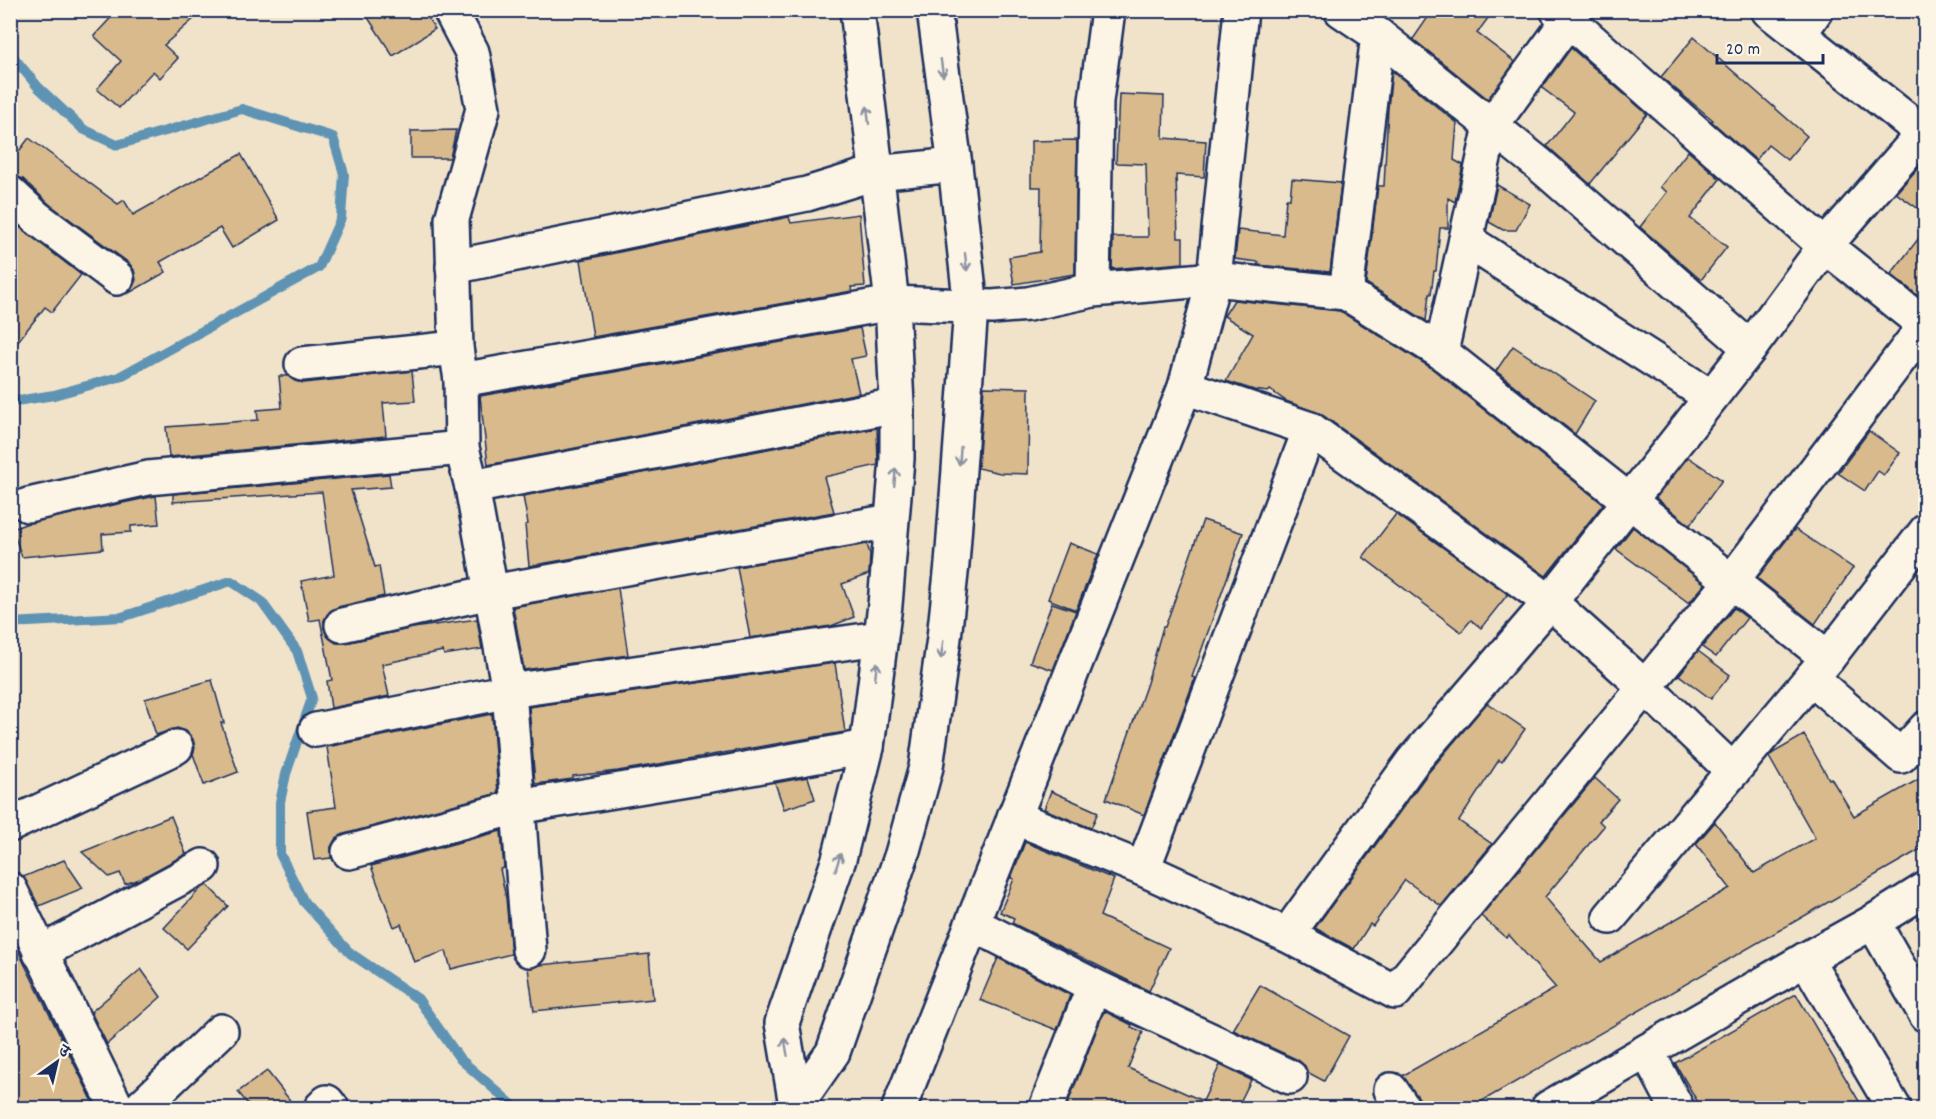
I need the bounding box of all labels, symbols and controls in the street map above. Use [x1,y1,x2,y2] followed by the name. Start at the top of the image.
[1717,27,1824,65] scale bar
[1726,38,1760,63] text: 20 m
[936,58,947,78] one-way arrow
[862,105,873,125] one-way arrow
[961,252,972,271] one-way arrow
[954,446,965,466] one-way arrow
[890,468,901,487] one-way arrow
[937,640,948,660] one-way arrow
[870,661,881,681] one-way arrow
[833,853,844,872] one-way arrow
[27,1032,87,1092] north arrow
[780,1038,791,1057] one-way arrow
[53,1039,75,1064] text: उ

